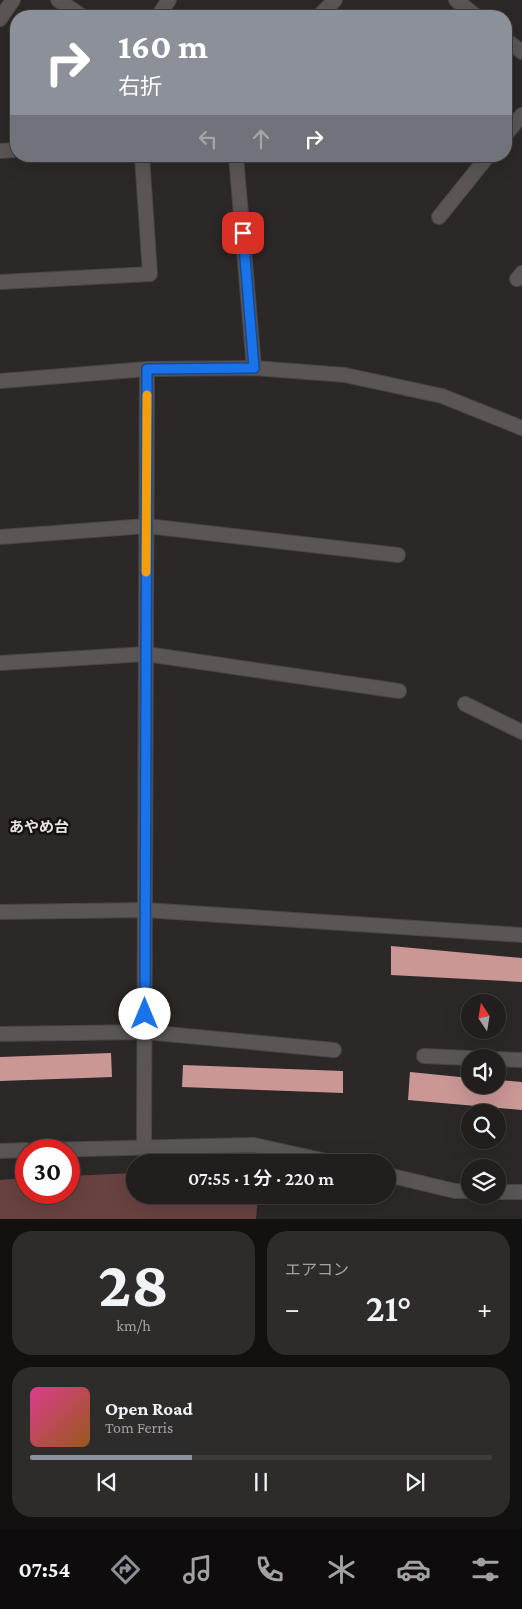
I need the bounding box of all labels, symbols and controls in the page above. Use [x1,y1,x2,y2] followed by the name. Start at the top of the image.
[118,27,208,66] text: 160 m
[35,30,100,95] icon: right
[118,74,162,99] text: 右折
[194,125,222,153] icon: left
[247,125,275,153] icon: ahead
[300,125,328,153] icon: right
[222,212,264,254] pin
[229,219,257,247] icon: arrive
[9,819,69,835] district label: あやめ台
[118,987,170,1039] position arrow
[461,994,506,1039] north arrow
[461,994,506,1204] map controls
[461,1049,506,1094] button: sound
[461,1104,506,1149] button: search
[15,1139,80,1204] speed limit sign: 30
[461,1159,506,1204] button: layers
[188,1168,334,1189] text: 07:55 · 1 分 · 220 m
[98,1248,169,1320] text: 28
[285,1261,349,1278] text: エアコン
[366,1287,411,1329] text: 21°
[285,1293,300,1324] text: −
[477,1293,492,1324] text: +
[116,1317,151,1334] text: km/h
[105,1398,193,1419] text: Open Road
[105,1419,173,1436] text: Tom Ferris
[93,1468,121,1496] icon: previous
[247,1468,275,1496] icon: pause
[401,1468,429,1496] icon: next
[108,1552,143,1587] icon: directions
[180,1552,215,1587] icon: music
[252,1552,287,1587] icon: phone
[324,1552,359,1587] icon: climate
[396,1552,431,1587] icon: car
[468,1552,503,1587] icon: filters
[19,1557,70,1582] text: 07:54

